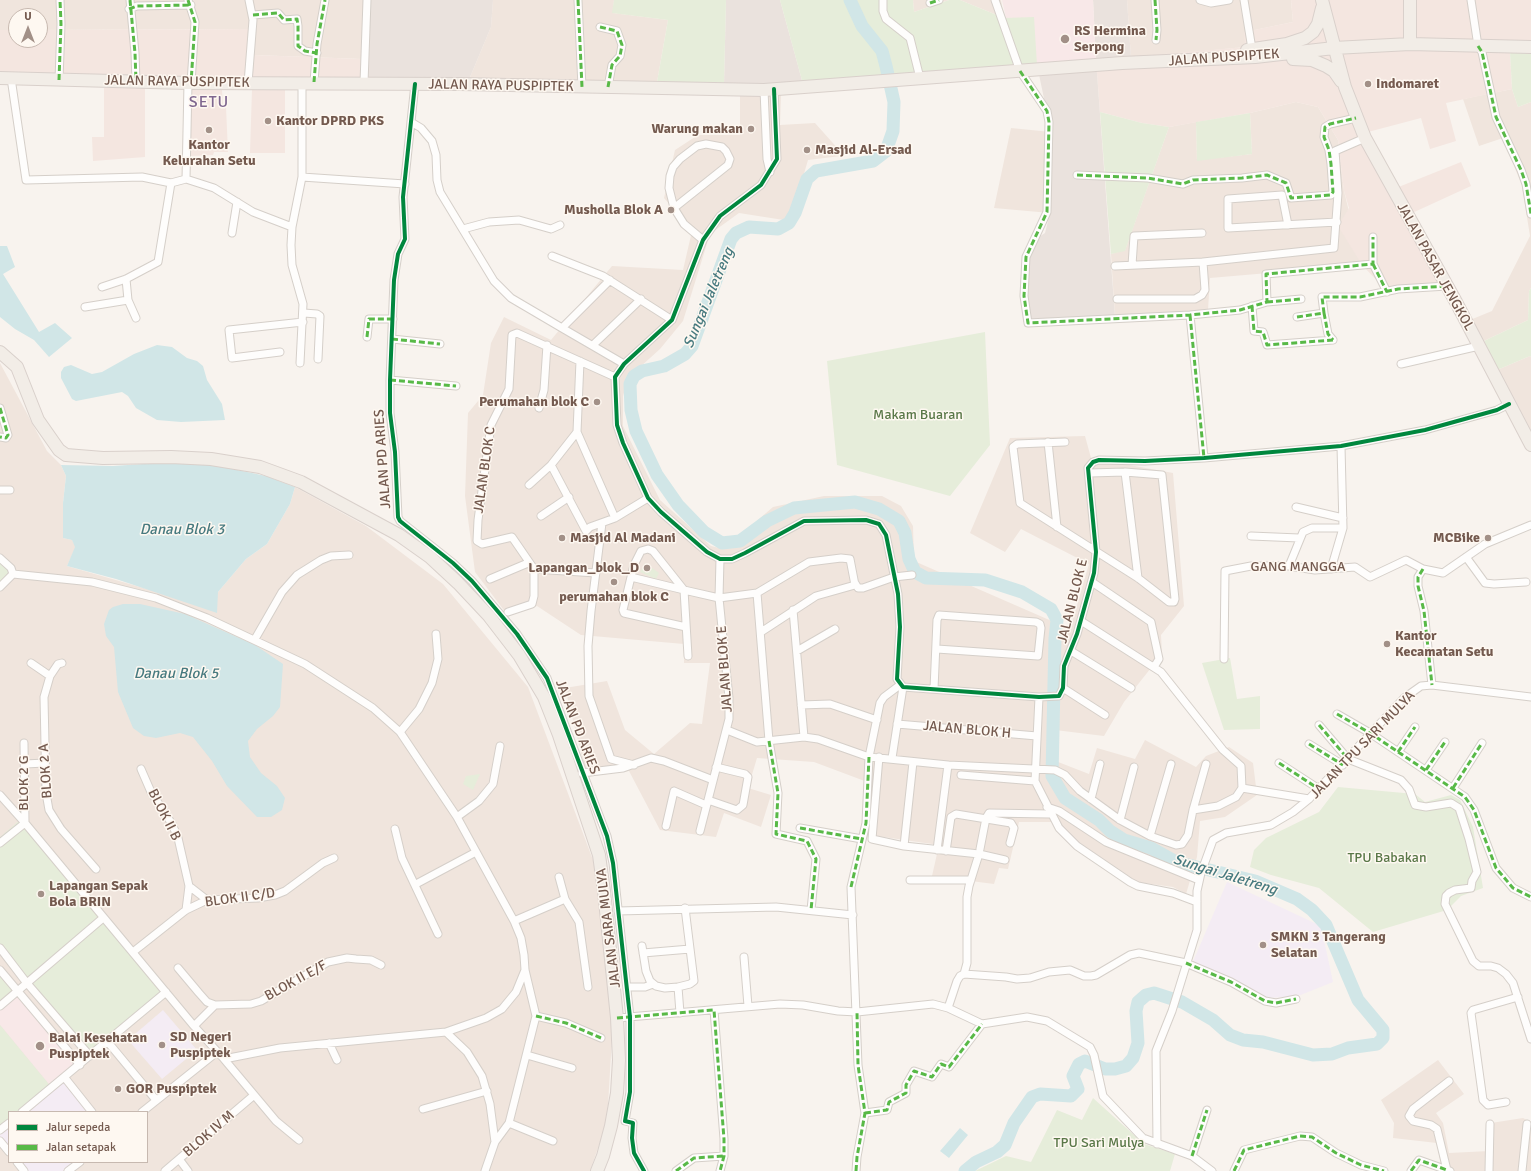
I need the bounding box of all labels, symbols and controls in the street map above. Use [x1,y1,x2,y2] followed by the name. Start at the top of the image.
[8,8,48,48] north arrow
[24,10,32,23] text: U
[1074,23,1146,56] place label: RS Hermina Serpong
[1059,33,1071,45] marker: RS Hermina Serpong
[1168,46,1280,70] street label: JALAN PUSPIPTEK
[104,72,250,92] street label: JALAN RAYA PUSPIPTEK
[428,76,574,96] street label: JALAN RAYA PUSPIPTEK
[1376,76,1439,92] place label: Indomaret
[1363,79,1373,89] marker: Indomaret
[189,93,229,113] district label: SETU
[276,113,384,129] place label: Kantor DPRD PKS
[263,116,273,126] marker: Kantor DPRD PKS
[651,121,743,137] place label: Warung makan
[746,124,756,134] marker: Warung makan
[204,125,214,135] marker: Kantor Kelurahan Setu
[162,137,256,170] place label: Kantor Kelurahan Setu
[815,142,912,158] place label: Masjid Al-Ersad
[802,145,812,155] marker: Masjid Al-Ersad
[1393,200,1477,334] street label: JALAN PASAR JENGKOL
[564,202,663,218] place label: Musholla Blok A
[666,205,676,215] marker: Musholla Blok A
[680,245,738,351] water label: Sungai Jaletreng
[479,394,589,410] place label: Perumahan blok C
[592,397,602,407] marker: Perumahan blok C
[873,407,963,423] park label: Makam Buaran
[371,409,395,509] street label: JALAN PD ARIES
[471,426,499,514] street label: JALAN BLOK C
[140,521,224,539] water label: Danau Blok 3
[570,530,676,546] place label: Masjid Al Madani
[1433,530,1480,546] place label: MCBike
[557,533,567,543] marker: Masjid Al Madani
[1483,533,1493,543] marker: MCBike
[1054,557,1092,645] street label: JALAN BLOK E
[1250,559,1346,575] street label: GANG MANGGA
[528,560,639,576] place label: Lapangan_blok_D
[642,563,652,573] marker: Lapangan_blok_D
[609,577,619,587] marker: perumahan blok C
[559,589,669,605] place label: perumahan blok C
[714,625,736,713] street label: JALAN BLOK E
[1395,628,1494,660] place label: Kantor Kecamatan Setu
[1382,639,1392,649] marker: Kantor Kecamatan Setu
[134,665,218,683] water label: Danau Blok 5
[551,677,603,777] street label: JALAN PD ARIES
[1307,688,1419,802] street label: JALAN TPU SARI MULYA
[922,718,1012,742] street label: JALAN BLOK H
[36,743,56,799] street label: BLOK 2 A
[16,755,32,811] street label: BLOK 2 G
[144,786,184,844] street label: BLOK II B
[1347,850,1427,866] park label: TPU Babakan
[1171,851,1279,899] water label: Sungai Jaletreng
[593,867,625,989] street label: JALAN SARA MULYA
[49,878,148,910] place label: Lapangan Sepak Bola BRIN
[204,885,276,911] street label: BLOK II C/D
[36,889,46,899] marker: Lapangan Sepak Bola BRIN
[1271,929,1386,962] place label: SMKN 3 Tangerang Selatan
[1258,940,1268,950] marker: SMKN 3 Tangerang Selatan
[262,957,330,1005] street label: BLOK II E/F
[170,1029,231,1062] place label: SD Negeri Puspiptek
[49,1030,147,1062] place label: Balai Kesehatan Puspiptek
[34,1040,46,1052] marker: Balai Kesehatan Puspiptek
[157,1040,167,1050] marker: SD Negeri Puspiptek
[126,1081,217,1097] place label: GOR Puspiptek
[113,1084,123,1094] marker: GOR Puspiptek
[180,1107,238,1161] street label: BLOK IV M
[8,1111,148,1163] legend
[46,1120,110,1135] text: Jalur sepeda
[1054,1135,1144,1151] park label: TPU Sari Mulya
[46,1140,116,1155] text: Jalan setapak

